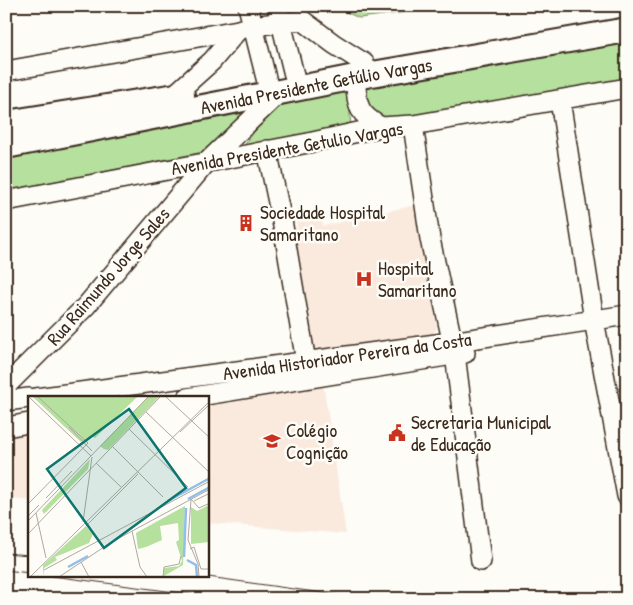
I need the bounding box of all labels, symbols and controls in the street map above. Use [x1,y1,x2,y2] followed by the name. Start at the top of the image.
[198,51,434,120] street label: Avenida Presidente Getúlio Vargas
[169,115,405,181] street label: Avenida Presidente Getulio Vargas
[260,199,386,247] place label: Sociedade Hospital Samaritano
[41,201,175,351] street label: Rua Raimundo Jorge Sales
[236,213,256,233] building icon: Sociedade Hospital Samaritano
[378,255,457,303] place label: Hospital Samaritano
[354,269,374,289] hospital icon: Hospital Samaritano
[221,326,473,386] street label: Avenida Historiador Pereira da Costa
[28,396,209,578] inset map
[411,409,552,457] place label: Secretaria Municipal de Educação
[286,417,348,465] place label: Colégio Cognição
[387,423,407,443] public building icon: Secretaria Municipal de Educação
[262,431,282,451] school or university icon: Colégio Cognição

